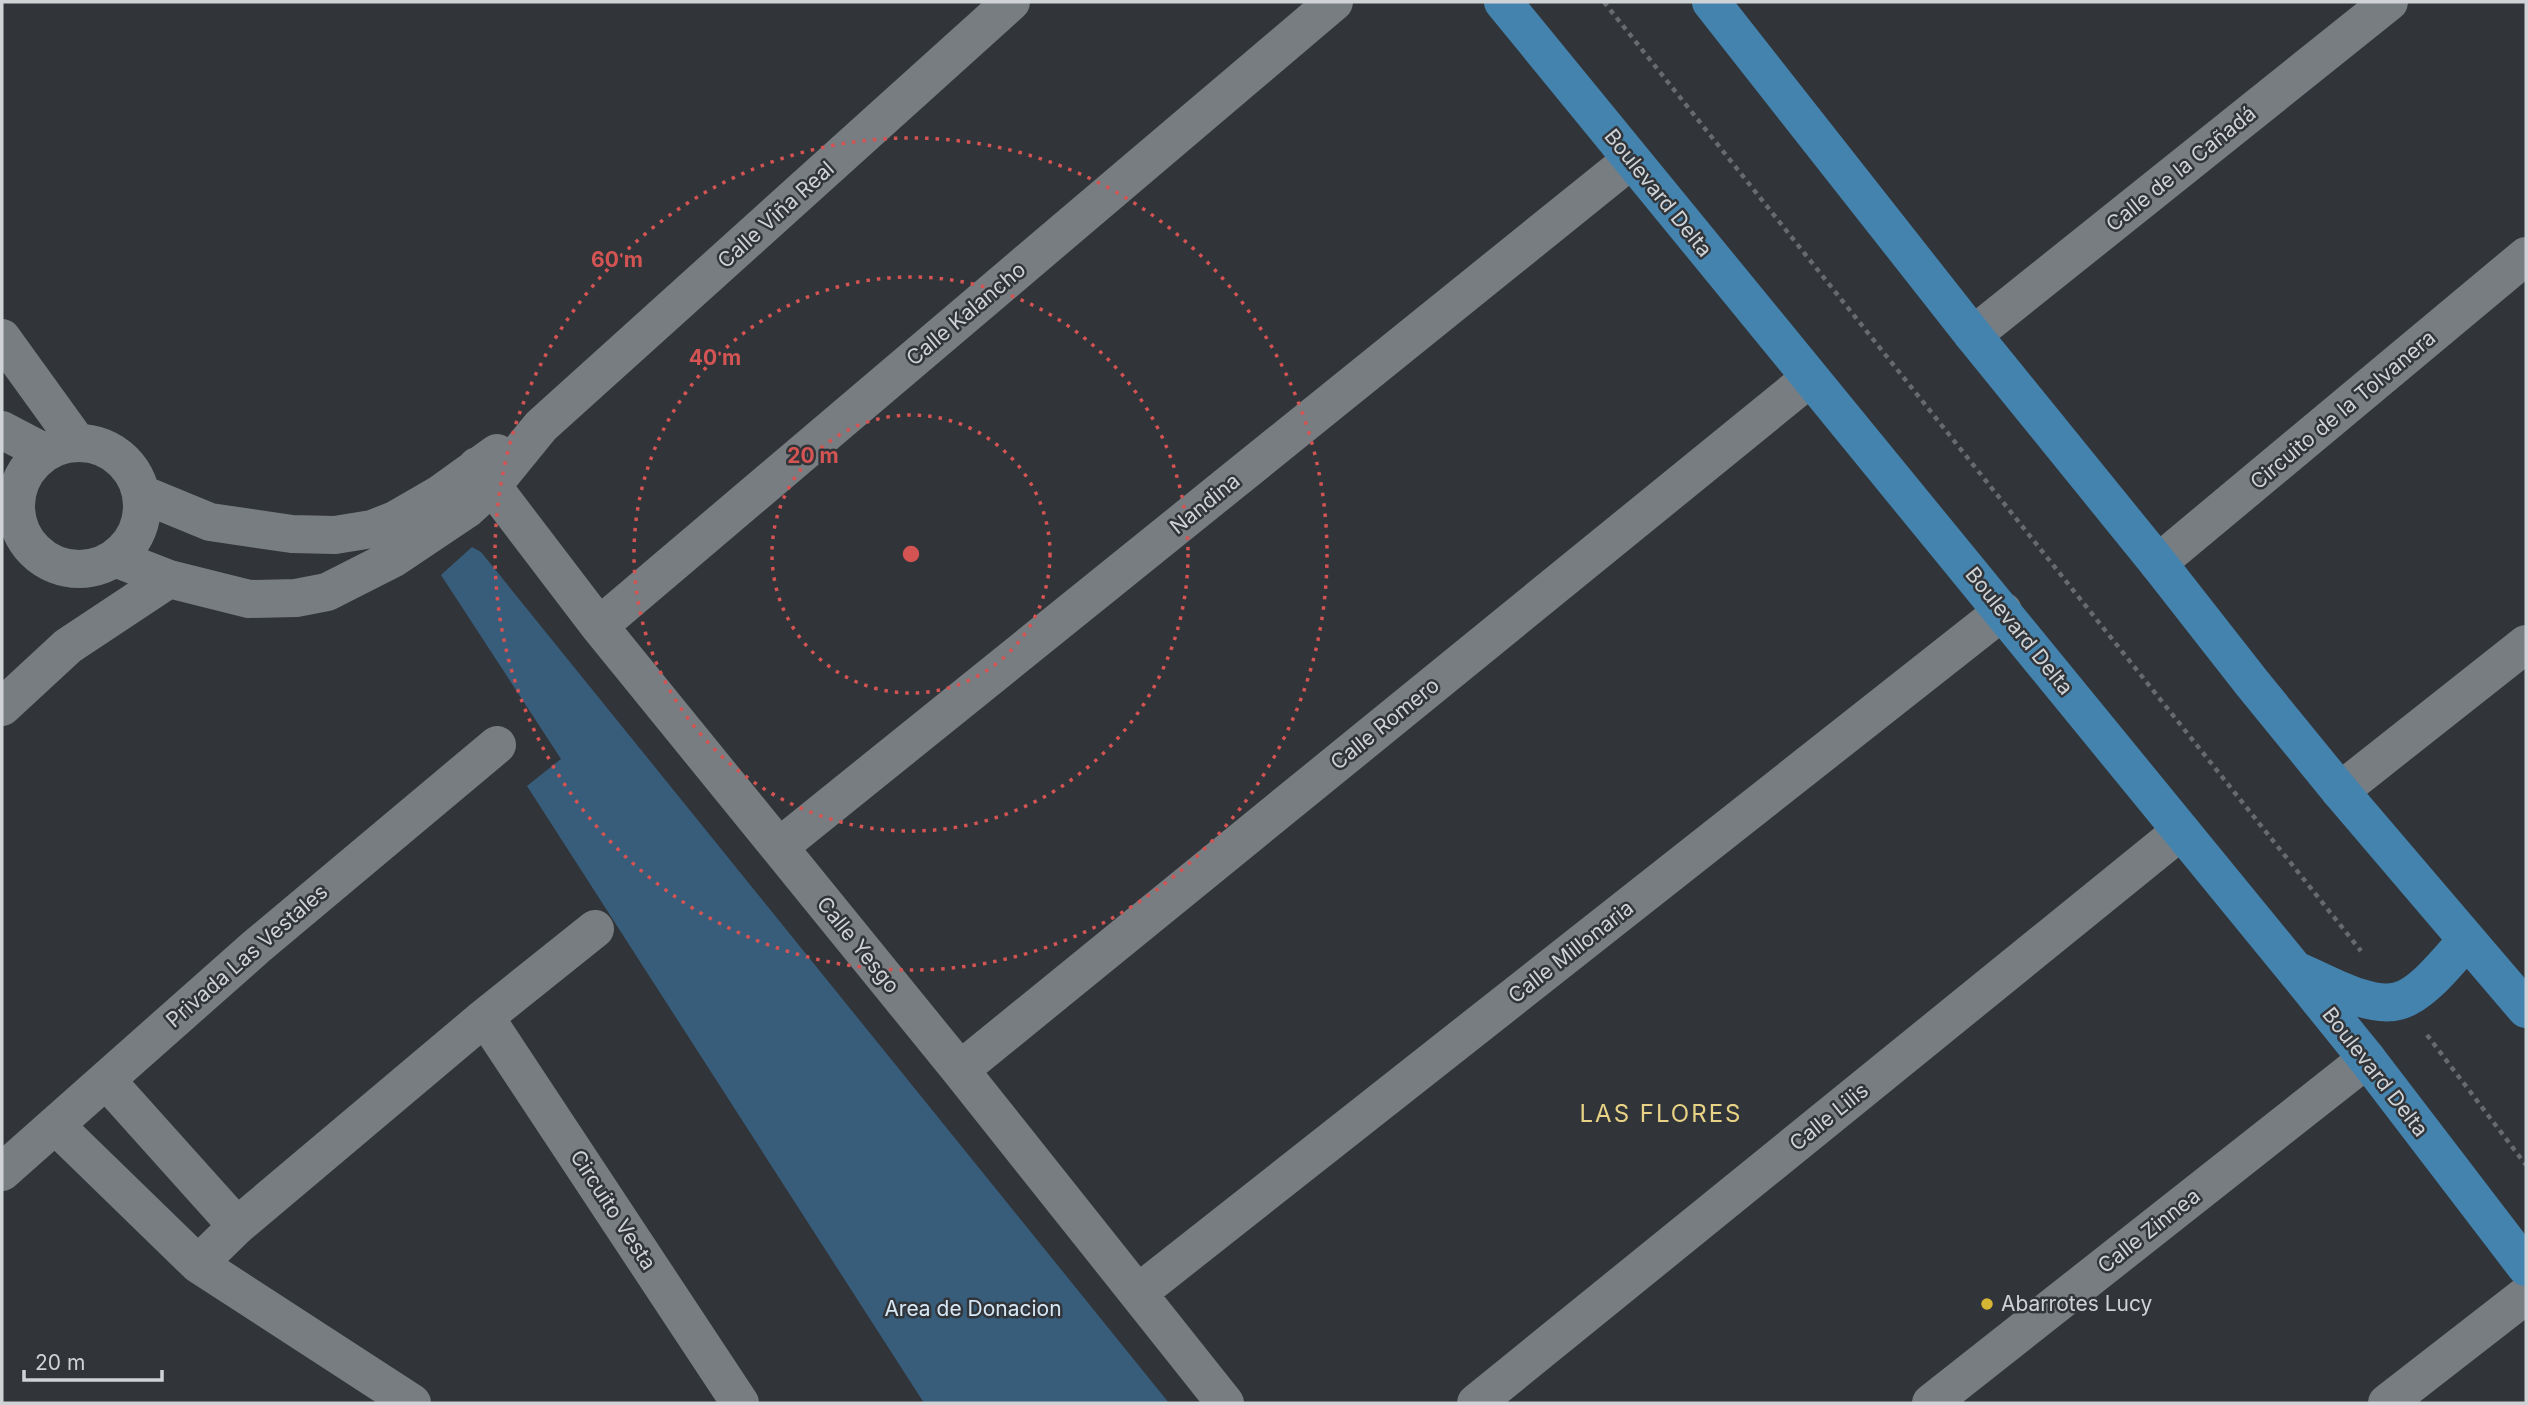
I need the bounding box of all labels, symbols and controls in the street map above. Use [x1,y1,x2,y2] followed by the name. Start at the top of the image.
[2101,101,2261,237] street label: Calle de la Cañadá
[1599,124,1718,262] street label: Boulevard Delta
[712,156,839,273] street label: Calle Viña Real
[591,247,643,272] text: 60 m
[901,257,1030,371] street label: Calle Kalancho
[2245,325,2440,494] street label: Circuito de la Tolvanera
[689,345,741,370] text: 40 m
[787,443,839,468] text: 20 m
[1165,468,1244,539] street label: Nandina
[899,542,923,566] centre of rings
[1960,562,2079,700] street label: Boulevard Delta
[1326,672,1444,775] street label: Calle Romero
[161,879,332,1032] street label: Privada Las Vestales
[812,891,905,998] street label: Calle Yesgo
[1503,895,1638,1008] street label: Calle Millonaria
[2317,1002,2434,1141] street label: Boulevard Delta
[1784,1077,1873,1156] street label: Calle Lilis
[1580,1099,1742,1128] district label: LAS FLORES
[565,1145,662,1274] street label: Circuito Vesta
[2093,1183,2205,1278] street label: Calle Zinnea
[2001,1291,2153,1316] place label: Abarrotes Lucy
[884,1296,1062,1321] park label: Area de Donacion
[1979,1296,1995,1312] marker: Abarrotes Lucy
[24,1338,163,1382] scale bar
[35,1350,85,1375] text: 20 m

